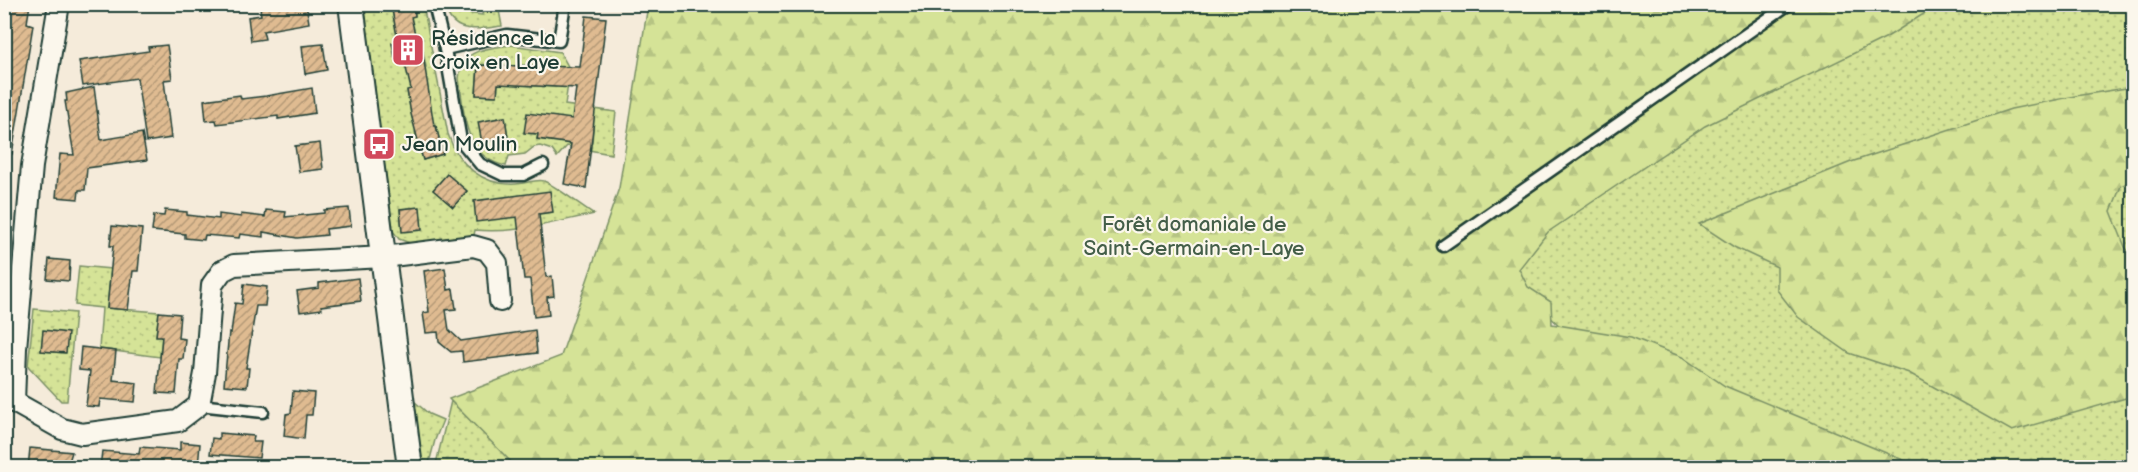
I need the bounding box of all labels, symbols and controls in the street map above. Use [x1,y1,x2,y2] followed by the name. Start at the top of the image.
[431,26,559,75] place label: Résidence la Croix en Laye
[390,32,426,68] building icon: Résidence la Croix en Laye
[361,126,397,162] bus stop icon: Jean Moulin
[402,132,517,157] place label: Jean Moulin
[1084,212,1304,261] park label: Forêt domaniale de Saint-Germain-en-Laye

